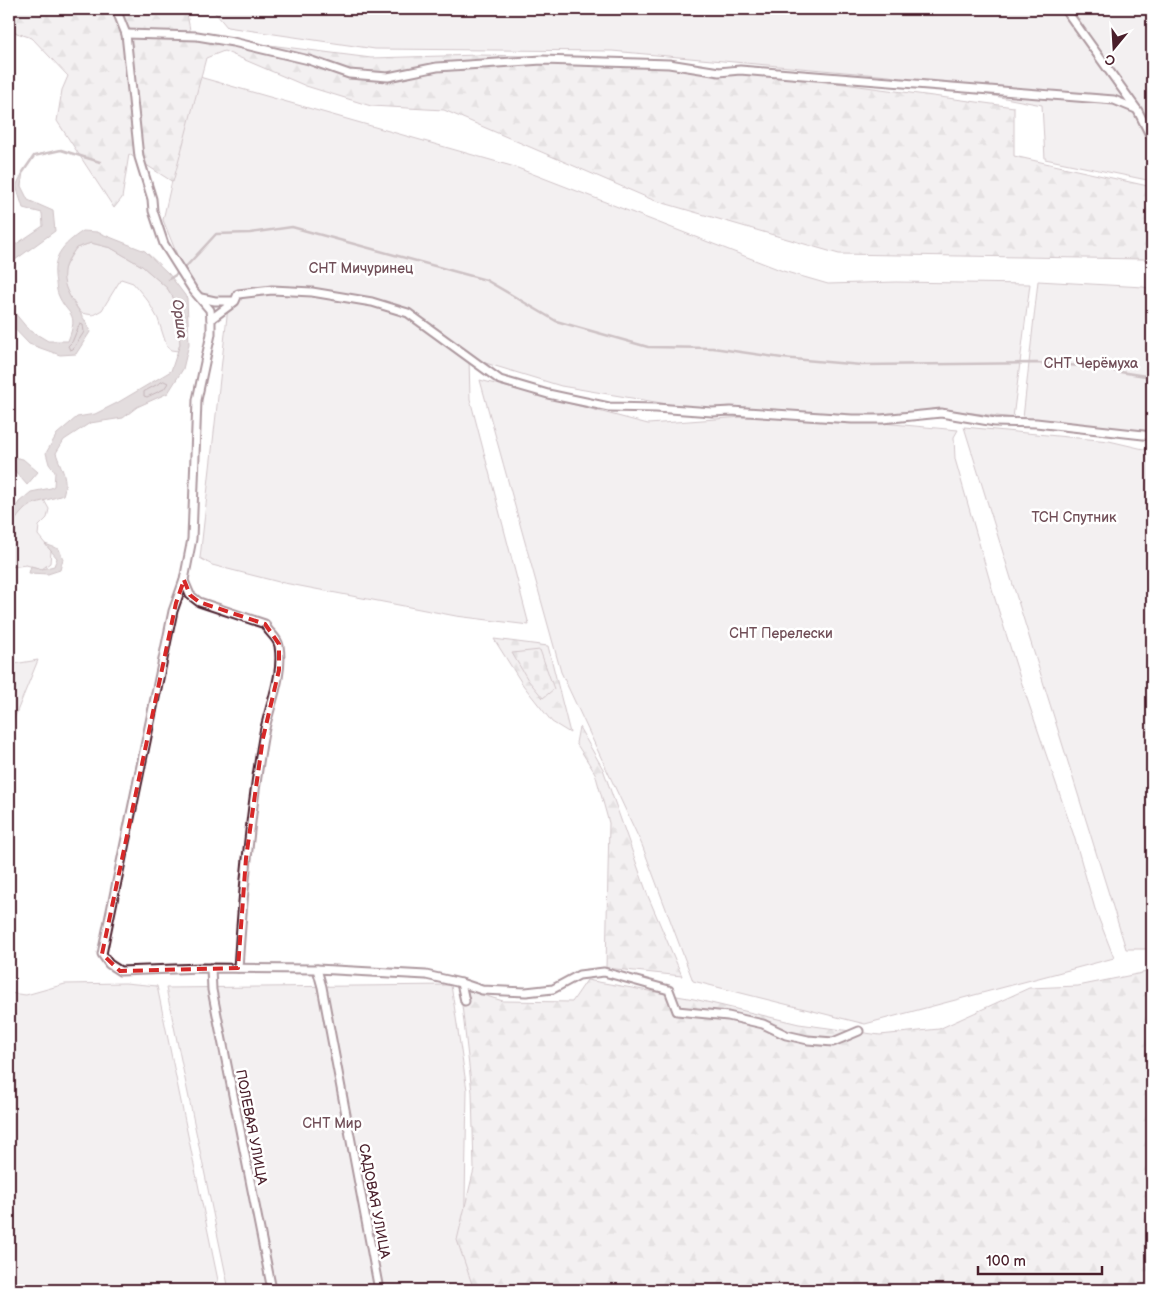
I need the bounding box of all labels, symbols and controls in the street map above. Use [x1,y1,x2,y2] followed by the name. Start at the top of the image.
[1088,22,1138,72] north arrow
[1103,50,1117,69] text: С
[309,260,413,277] park label: СНТ Мичуринец
[167,298,192,340] water label: Орша
[1044,355,1139,372] park label: СНТ Черёмуха
[1032,509,1117,526] park label: ТСН Спутник
[729,625,833,642] park label: СНТ Перелески
[232,1068,271,1187] street label: ПОЛЕВАЯ УЛИЦА
[302,1115,362,1132] park label: СНТ Мир
[355,1142,394,1260] street label: САДОВАЯ УЛИЦА
[978,1244,1102,1276] scale bar
[986,1252,1026,1271] text: 100 m

